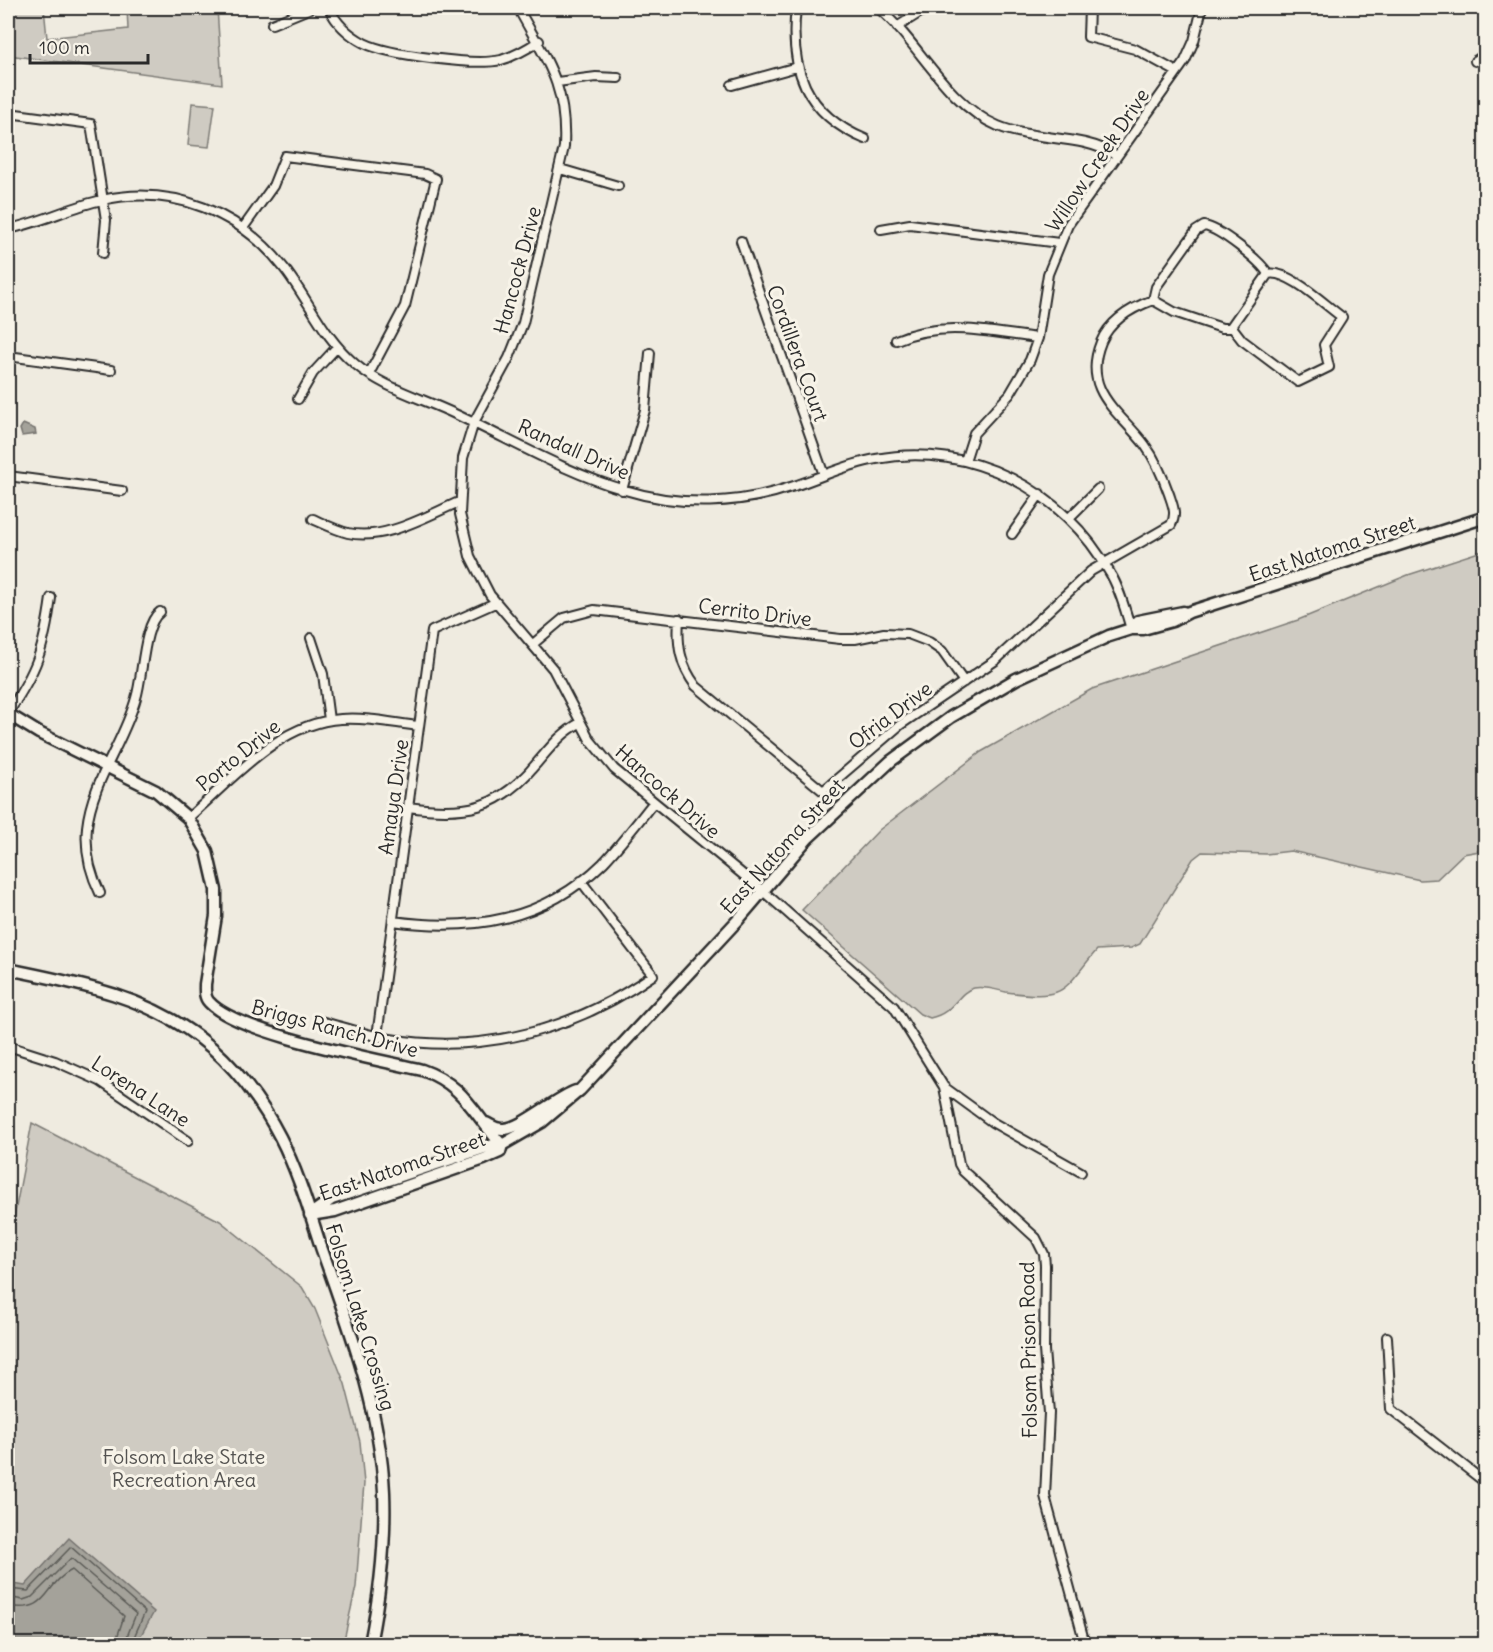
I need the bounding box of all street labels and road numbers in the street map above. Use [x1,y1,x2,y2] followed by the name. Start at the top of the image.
[1040,83,1154,237] street label: Willow Creek Drive
[488,203,546,337] street label: Hancock Drive
[762,282,834,425] street label: Cordillera Court
[514,413,634,485] street label: Randall Drive
[1246,509,1419,587] street label: East Natoma Street
[697,593,813,631] street label: Cerrito Drive
[843,675,937,755] street label: Ofria Drive
[191,713,285,797] street label: Porto Drive
[373,738,413,856] street label: Amaya Drive
[610,739,726,843] street label: Hancock Drive
[715,773,850,919] street label: East Natoma Street
[249,994,421,1062] street label: Briggs Ranch Drive
[87,1050,195,1132] street label: Lorena Lane
[316,1126,488,1206] street label: East Natoma Street
[321,1220,401,1414] street label: Folsom Lake Crossing
[1014,1261,1042,1439] street label: Folsom Prison Road

